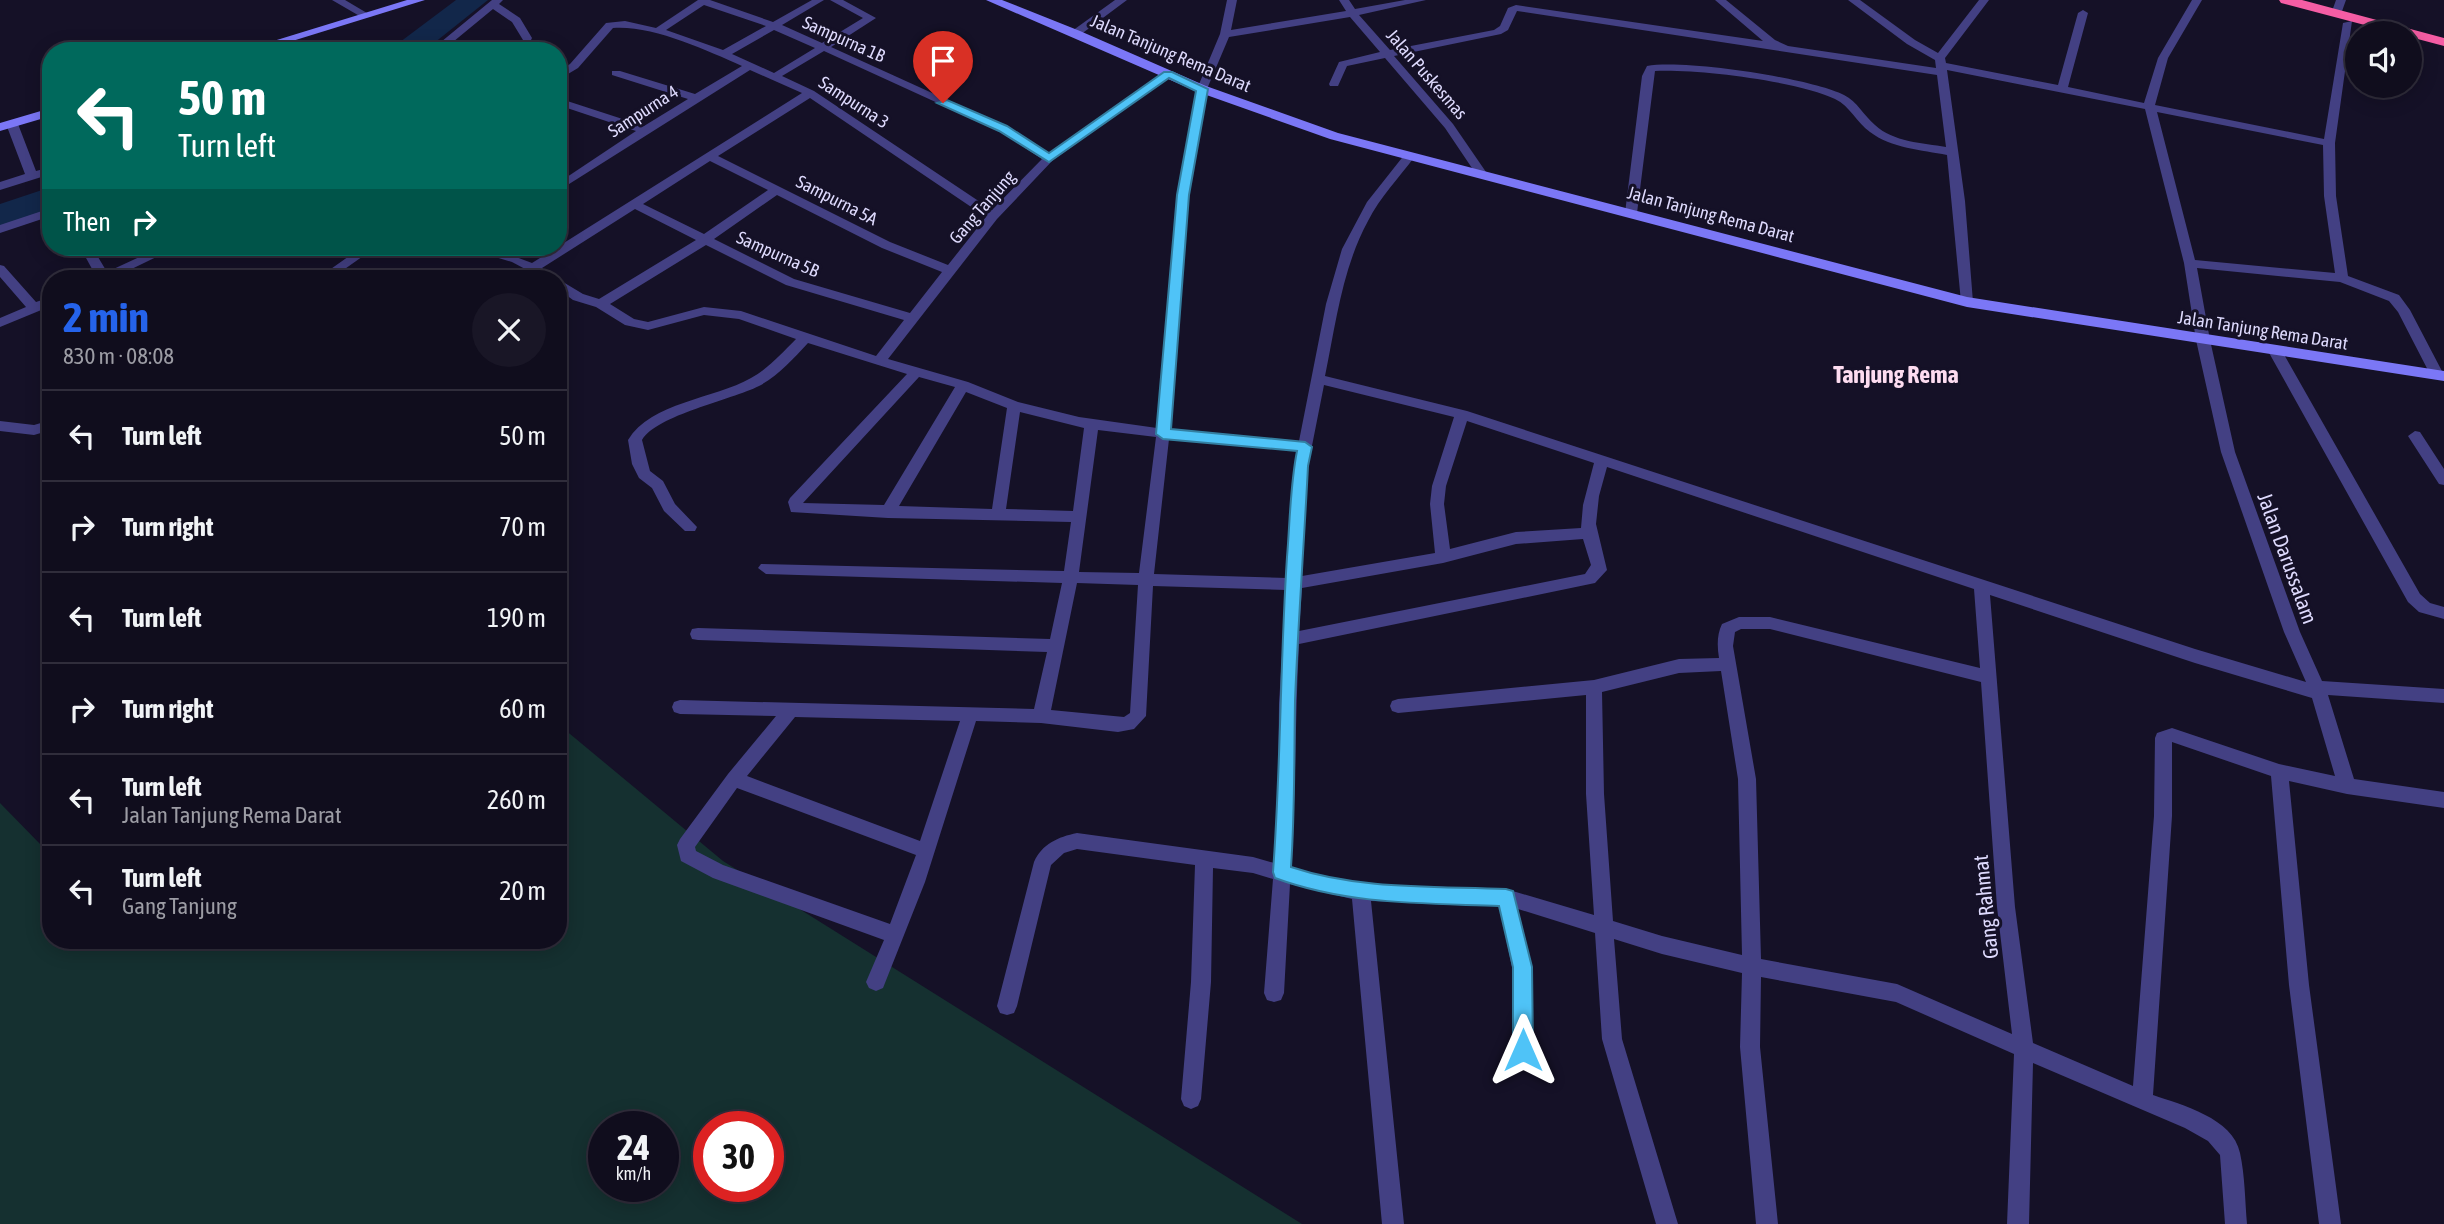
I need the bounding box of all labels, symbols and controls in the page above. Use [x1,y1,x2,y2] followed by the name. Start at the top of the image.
[1088,10,1254,96] street label: Jalan Tanjung Rema Darat
[800,12,889,67] street label: Sampurna 1B
[2345,21,2422,98] map controls
[2345,21,2422,98] button: sound
[1382,25,1472,123] street label: Jalan Puskesmas
[913,31,973,103] pin
[924,42,962,80] icon: arrive
[178,69,266,125] text: 50 m
[63,70,154,161] icon: left
[815,72,893,132] street label: Sampurna 3
[604,81,682,141] street label: Sampurna 4
[178,127,276,164] text: Turn left
[945,166,1020,248] street label: Gang Tanjung
[793,171,881,229] street label: Sampurna 5A
[1625,182,1797,246] street label: Jalan Tanjung Rema Darat
[125,203,163,241] icon: right
[63,207,111,237] text: Then
[734,227,823,282] street label: Sampurna 5B
[63,293,149,341] text: 2 min
[472,293,546,367] button: close
[2176,306,2350,354] street label: Jalan Tanjung Rema Darat
[63,343,174,369] text: 830 m · 08:08
[1833,361,1959,388] district label: Tanjung Rema
[63,417,101,455] icon: left
[122,421,202,451] text: Turn left
[499,421,546,451] text: 50 m
[2253,489,2323,627] street label: Jalan Darussalam
[63,508,101,546] icon: right
[122,512,213,542] text: Turn right
[499,512,546,542] text: 70 m
[63,599,101,637] icon: left
[122,603,202,633] text: Turn left
[487,603,546,633] text: 190 m
[63,690,101,728] icon: right
[122,694,213,724] text: Turn right
[499,694,546,724] text: 60 m
[122,772,202,802] text: Turn left
[63,781,101,819] icon: left
[487,785,546,815] text: 260 m
[122,802,342,828] text: Jalan Tanjung Rema Darat
[1968,854,2002,960] street label: Gang Rahmat
[122,863,202,893] text: Turn left
[63,872,101,910] icon: left
[499,876,546,906] text: 20 m
[122,893,237,919] text: Gang Tanjung
[1486,1013,1560,1087] position arrow
[693,1111,784,1202] speed limit sign: 30
[617,1127,650,1167] text: 24
[616,1163,651,1184] text: km/h

